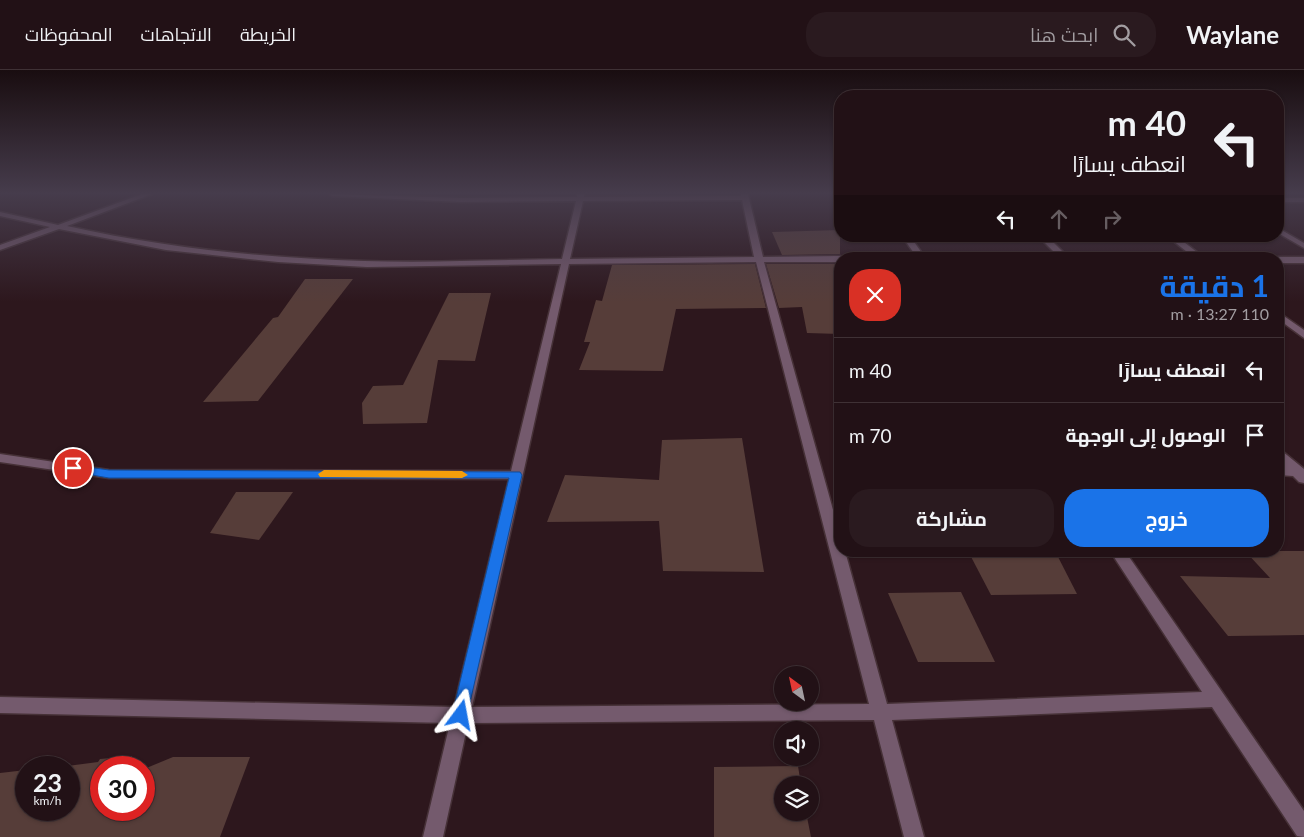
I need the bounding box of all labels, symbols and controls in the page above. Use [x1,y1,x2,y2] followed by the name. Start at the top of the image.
[806,12,1156,57] search box
[1186,20,1279,49] text: Waylane
[1110,21,1138,49] icon: search
[25,23,113,45] text: المحفوظات
[141,23,212,45] text: الاتجاهات
[240,23,296,45] text: الخريطة
[1030,23,1098,46] text: ابحث هنا
[1108,101,1186,143] text: 40 m
[1204,110,1269,175] icon: left
[1072,150,1186,177] text: انعطف يسارًا
[992,205,1020,233] icon: left
[1045,205,1073,233] icon: ahead
[1098,205,1126,233] icon: right
[1159,267,1269,303] text: 1 دقيقة
[849,269,901,321] button: close
[1170,304,1269,323] text: 110 m · 13:27
[1241,356,1269,384] icon: left
[1118,358,1226,381] text: انعطف يسارًا
[849,359,892,382] text: 40 m
[1241,421,1269,449] icon: arrive
[1065,423,1226,446] text: الوصول إلى الوجهة
[849,424,892,447] text: 70 m
[52,447,94,489] pin
[59,454,87,482] icon: arrive
[849,489,1054,547] button: مشاركة
[1064,489,1269,547] button: خروج
[774,666,819,711] north arrow
[774,666,819,821] map controls
[434,688,486,740] position arrow
[774,721,819,766] button: sound
[90,756,155,821] speed limit sign: 30
[33,767,62,797] text: 23
[774,776,819,821] button: layers
[33,793,62,808] text: km/h

